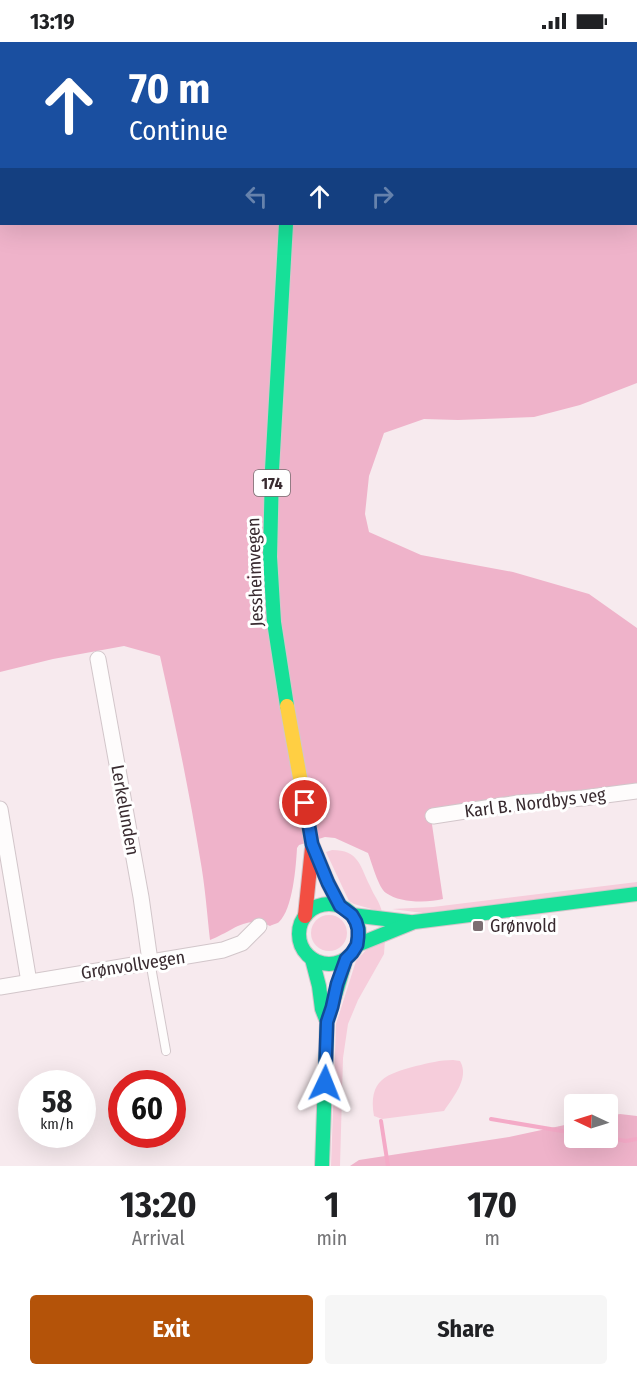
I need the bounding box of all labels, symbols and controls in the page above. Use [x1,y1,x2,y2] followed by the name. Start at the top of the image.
[30,8,75,35] text: 13:19
[129,64,210,114] text: 70 m
[30,66,108,144] icon: ahead
[129,115,228,147] text: Continue
[240,180,273,213] icon: left
[303,180,336,213] icon: ahead
[366,180,399,213] icon: right
[254,470,290,496] road number: 174
[242,517,268,627] street label: Jessheimvegen
[106,763,144,857] street label: Lerkelunden
[279,777,330,828] pin
[463,783,607,823] street label: Karl B. Nordbys veg
[288,786,321,819] icon: arrive
[490,915,557,937] place label: Grønvold
[471,919,485,933] marker: Grønvold
[79,946,187,984] street label: Grønvollvegen
[293,1051,357,1115] position arrow
[108,1070,186,1148] speed limit sign: 60
[42,1084,72,1120] text: 58
[564,1094,618,1148] north arrow
[564,1094,618,1148] map controls
[40,1115,74,1133] text: km/h
[120,1183,197,1227] text: 13:20
[324,1183,340,1227] text: 1
[467,1183,517,1227] text: 170
[132,1226,185,1250] text: Arrival
[316,1226,347,1250] text: min
[484,1226,500,1250] text: m
[30,1295,313,1364] button: Exit
[325,1295,607,1364] button: Share

